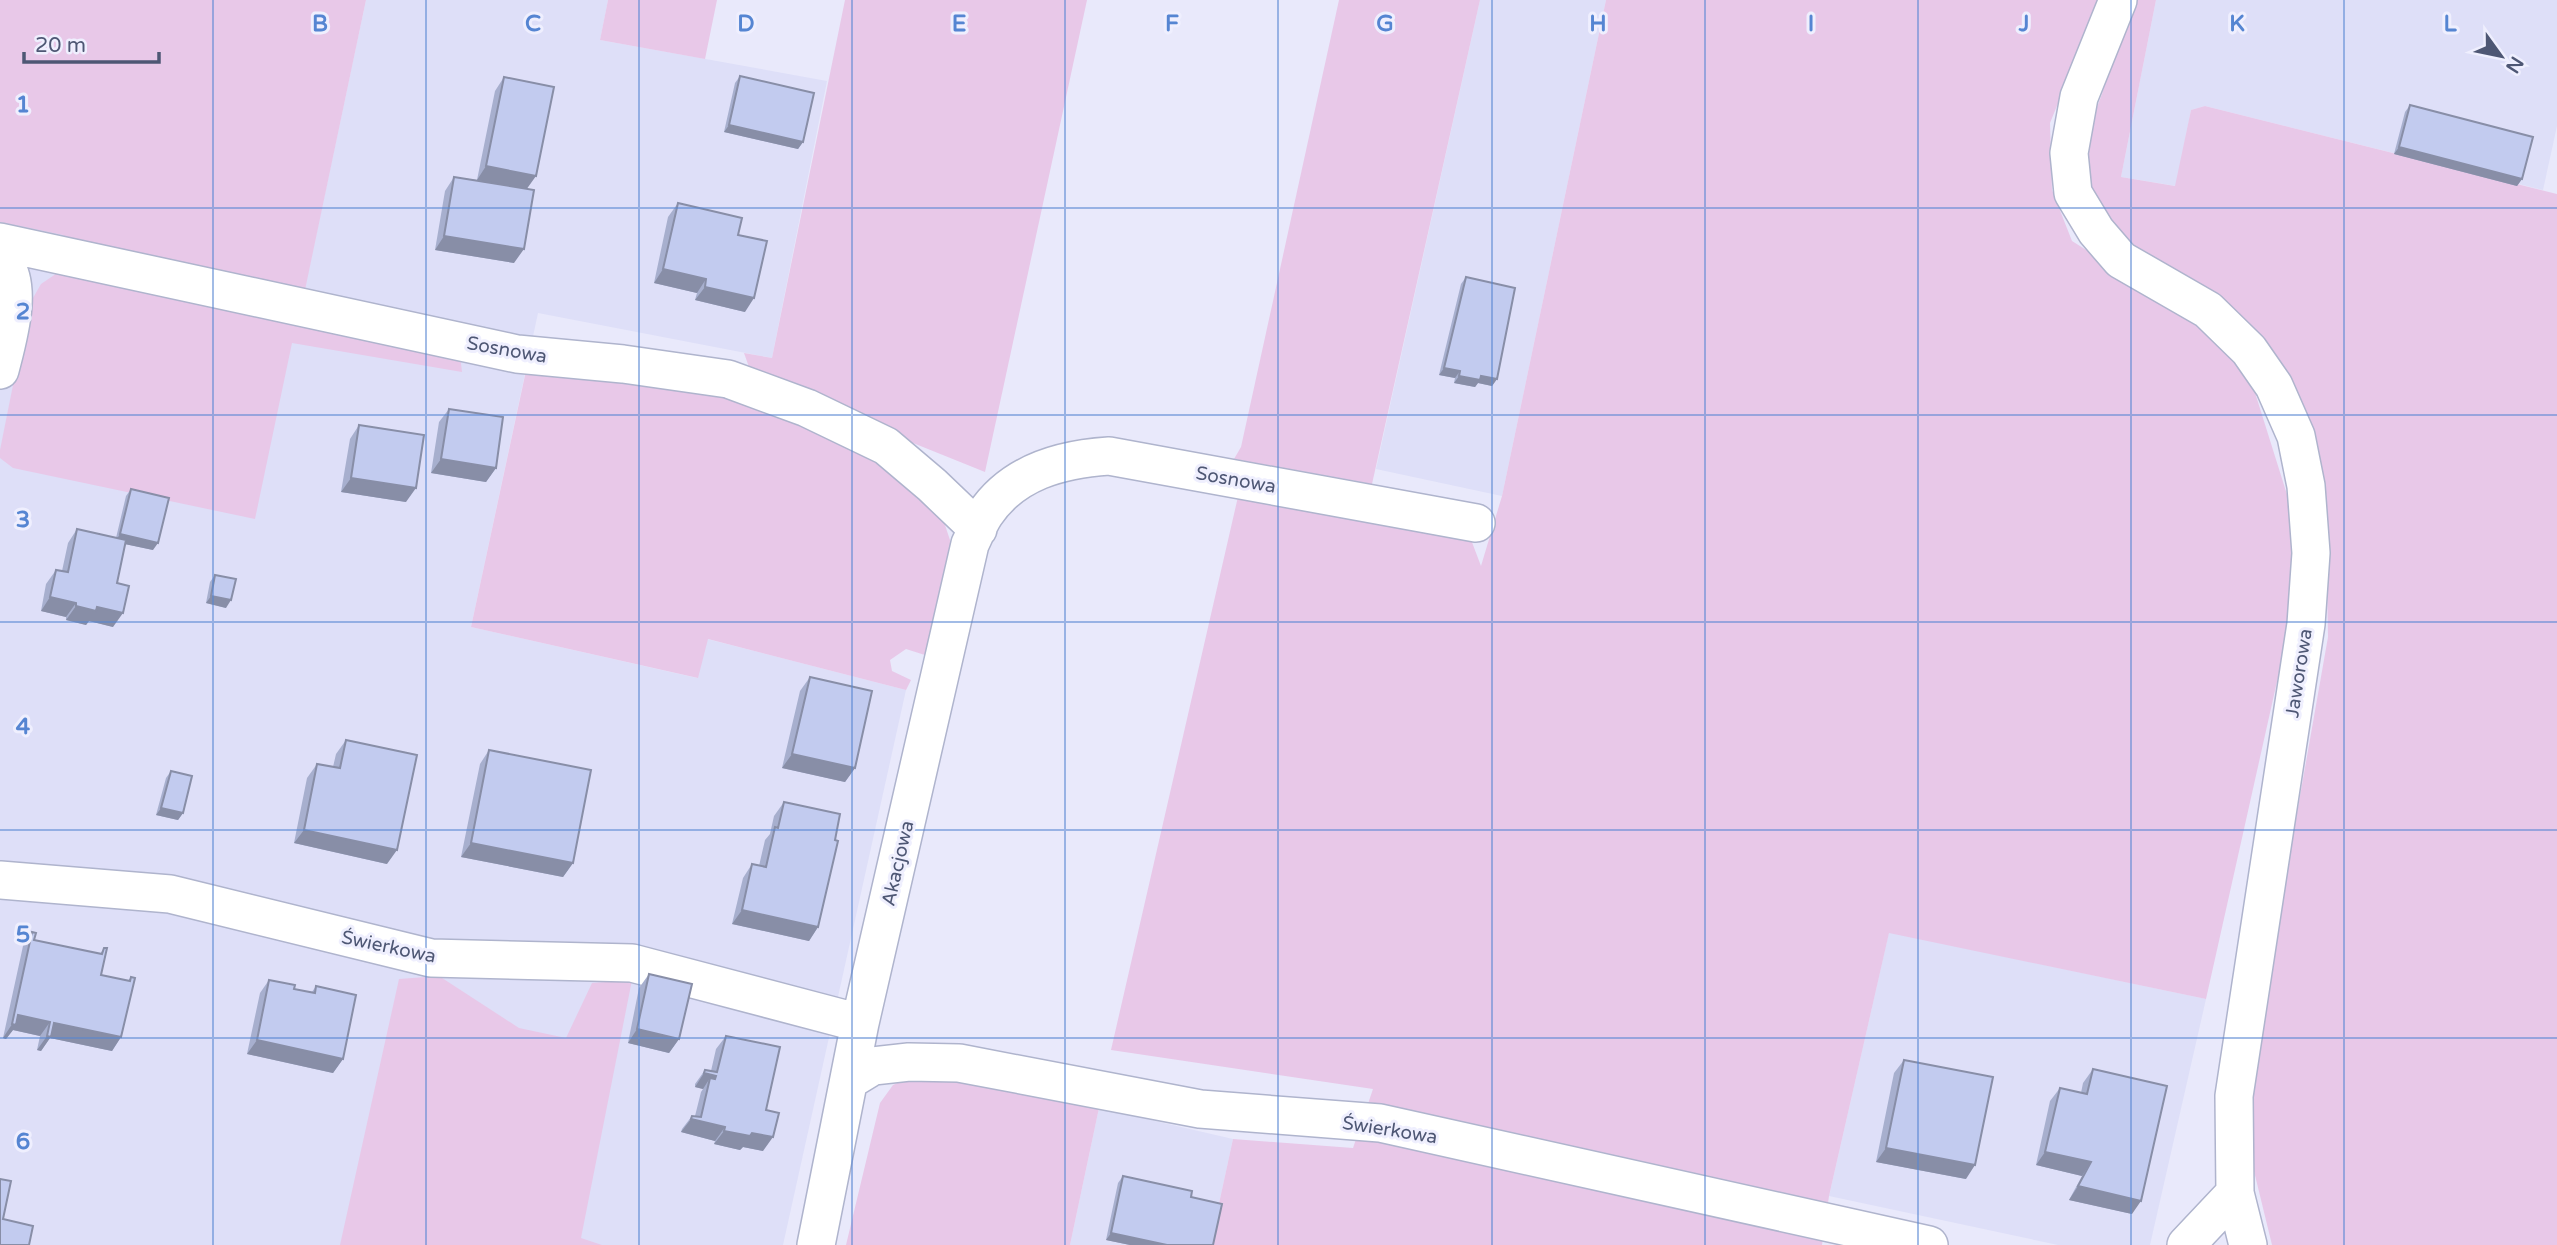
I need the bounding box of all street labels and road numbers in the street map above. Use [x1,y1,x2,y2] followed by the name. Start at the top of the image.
[465,332,549,368] street label: Sosnowa
[1194,462,1278,498] street label: Sosnowa
[2281,627,2317,719] street label: Jaworowa
[877,818,918,908] street label: Akacjowa
[339,925,438,968] street label: Świerkowa
[1341,1111,1439,1148] street label: Świerkowa

